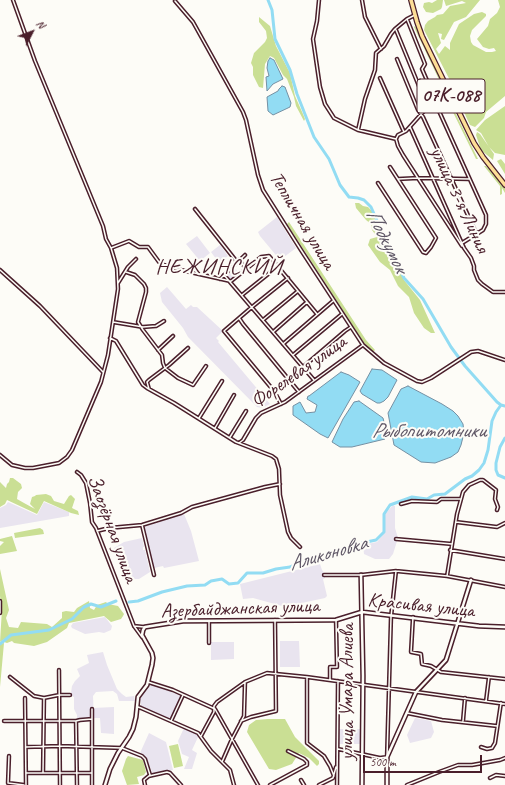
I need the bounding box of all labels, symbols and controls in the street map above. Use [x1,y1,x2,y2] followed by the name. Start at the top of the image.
[12,12,52,52] north arrow
[33,17,48,31] text: N
[417,79,485,113] road number: 07К-088
[424,143,494,257] street label: улица 3-я Линия
[264,168,340,274] street label: Тепличная улица
[359,205,413,277] water label: Подкумок
[156,254,282,280] district label: НЕЖИНСКИЙ
[247,330,351,414] street label: Форелевая улица
[372,418,486,444] water label: Рыбопитомники
[81,472,143,586] street label: Заозёрная улица
[286,531,370,577] water label: Аликоновка
[366,588,476,624] street label: Красивая улица
[160,594,320,624] street label: Азербайджанская улица
[336,624,360,760] street label: улица Умара Алиева
[365,747,484,773] scale bar
[370,754,396,770] text: 500 m

